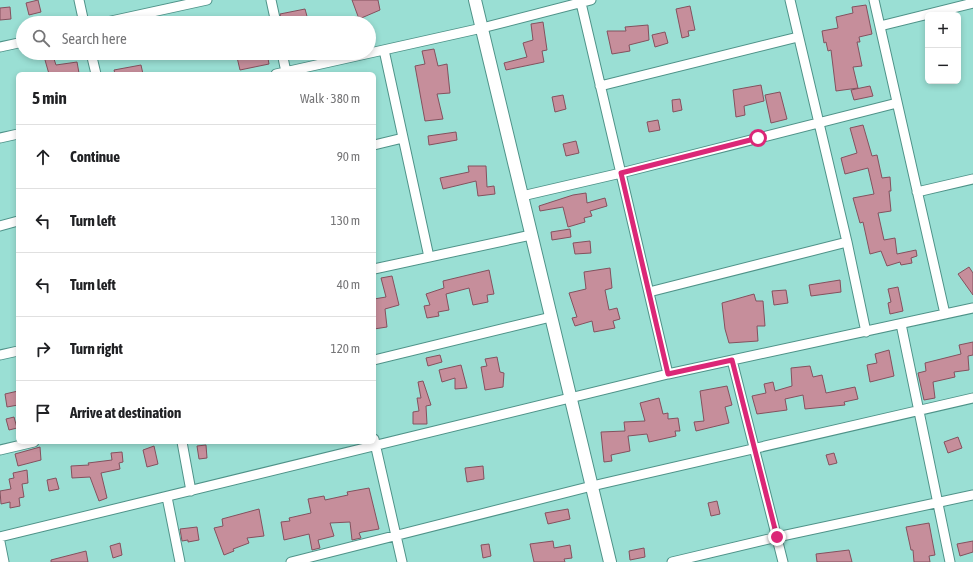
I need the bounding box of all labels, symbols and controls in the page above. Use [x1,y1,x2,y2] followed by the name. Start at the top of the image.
[925,12,961,84] map controls
[925,12,961,48] button: +
[16,16,376,60] search box
[30,27,52,49] icon: search
[62,30,127,47] text: Search here
[925,48,961,84] button: −
[32,88,67,108] text: 5 min
[300,91,360,106] text: Walk · 380 m
[749,129,767,147] route start
[32,146,54,168] icon: ahead
[70,148,120,165] text: Continue
[337,149,360,164] text: 90 m
[32,210,54,232] icon: left
[70,212,116,229] text: Turn left
[331,213,360,228] text: 130 m
[32,274,54,296] icon: left
[70,276,116,293] text: Turn left
[337,277,360,292] text: 40 m
[32,338,54,360] icon: right
[70,340,123,357] text: Turn right
[331,341,360,356] text: 120 m
[32,402,54,424] icon: arrive
[70,404,181,421] text: Arrive at destination
[768,528,786,546] route end

